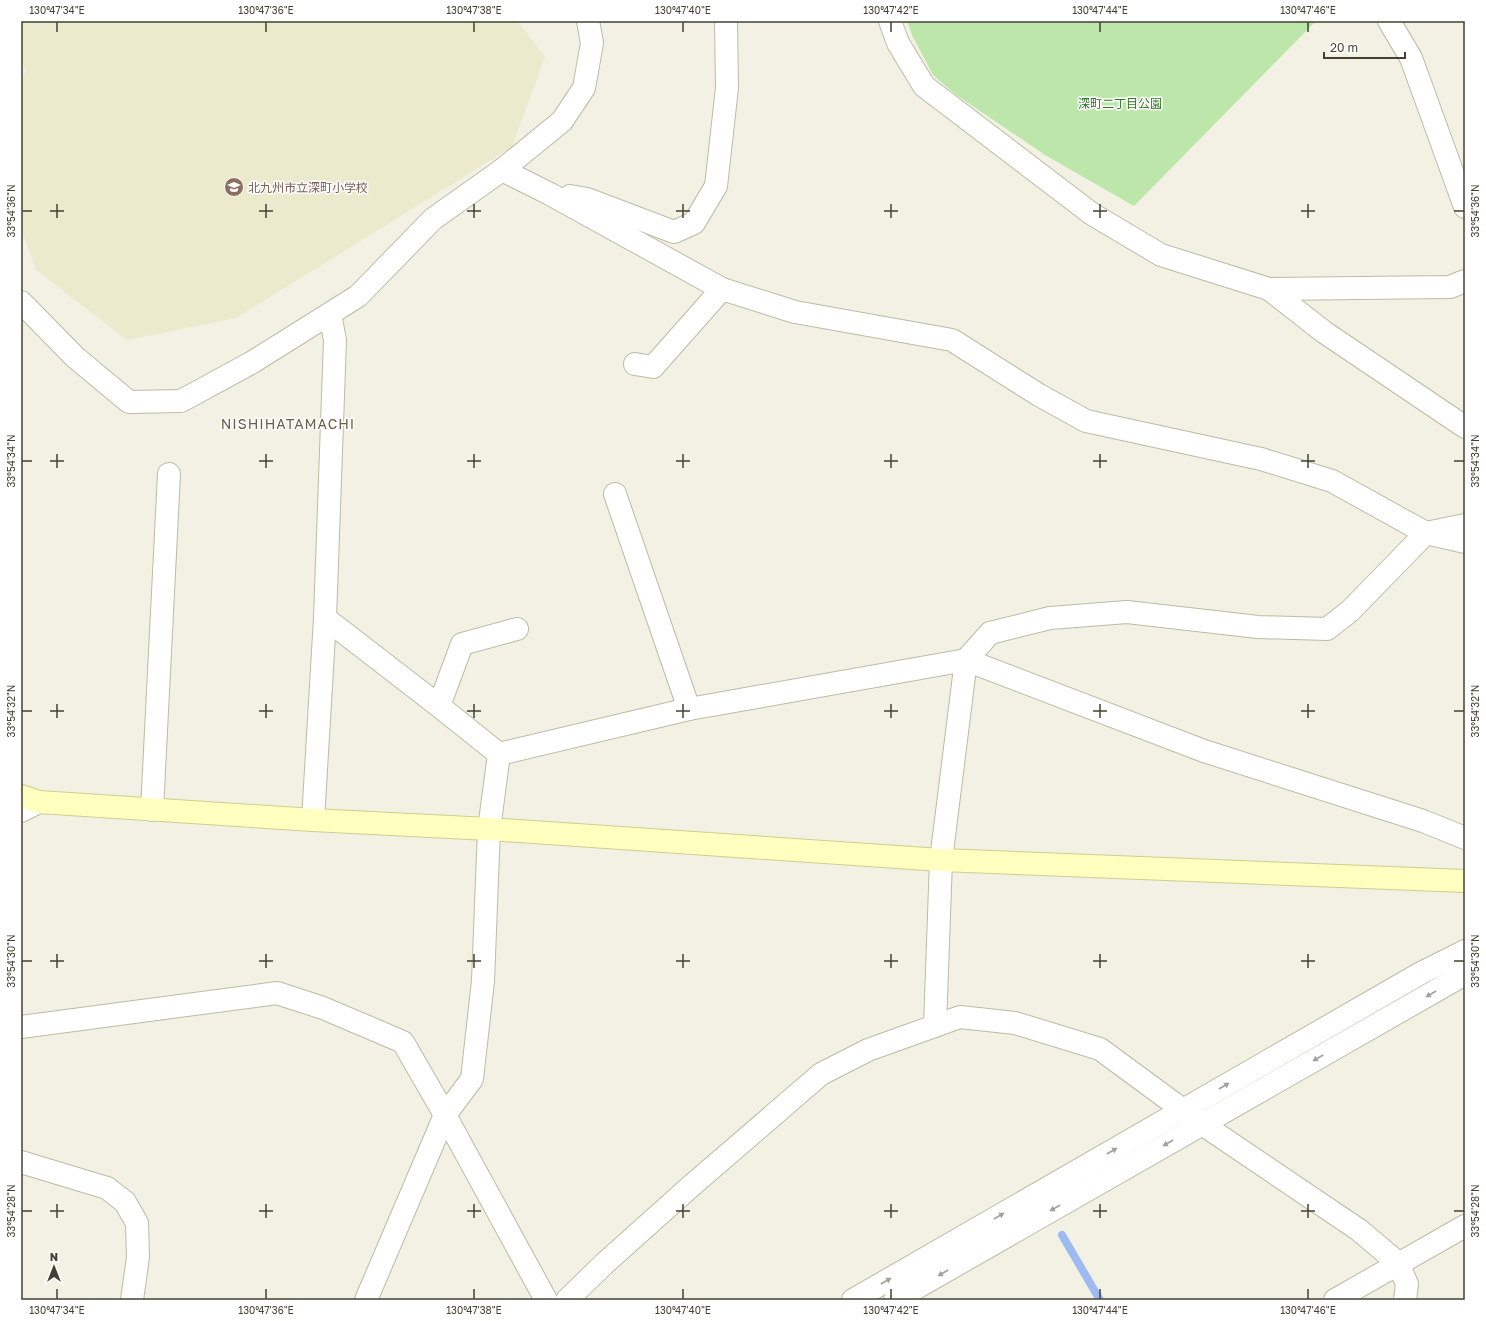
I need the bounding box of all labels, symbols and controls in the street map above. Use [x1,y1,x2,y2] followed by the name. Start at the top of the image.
[29,4,85,16] text: 130°47'34"E
[238,4,294,16] text: 130°47'36"E
[446,4,502,16] text: 130°47'38"E
[655,4,711,16] text: 130°47'40"E
[863,4,919,16] text: 130°47'42"E
[1072,4,1128,16] text: 130°47'44"E
[1280,4,1336,16] text: 130°47'46"E
[1324,34,1405,60] scale bar
[1330,40,1358,55] text: 20 m
[1078,96,1162,111] park label: 深町二丁目公園
[223,176,245,198] school or university icon: 北九州市立深町小学校
[248,180,368,195] place label: 北九州市立深町小学校
[5,184,17,238] text: 33°54'36"N
[1469,184,1481,238] text: 33°54'36"N
[221,415,355,432] district label: NISHIHATAMACHI
[5,434,17,488] text: 33°54'34"N
[1469,434,1481,488] text: 33°54'34"N
[5,685,17,737] text: 33°54'32"N
[1469,685,1481,737] text: 33°54'32"N
[5,934,17,988] text: 33°54'30"N
[1469,934,1481,988] text: 33°54'30"N
[1425,990,1437,997] one-way arrow
[1312,1054,1324,1061] one-way arrow
[1219,1082,1230,1089] one-way arrow
[1162,1140,1174,1147] one-way arrow
[1106,1147,1118,1154] one-way arrow
[5,1184,17,1238] text: 33°54'28"N
[1469,1184,1481,1238] text: 33°54'28"N
[1050,1204,1061,1211] one-way arrow
[993,1212,1005,1219] one-way arrow
[34,1247,74,1287] north arrow
[50,1250,58,1263] text: N
[937,1269,949,1276] one-way arrow
[881,1277,892,1284] one-way arrow
[29,1304,85,1316] text: 130°47'34"E
[238,1304,294,1316] text: 130°47'36"E
[446,1304,502,1316] text: 130°47'38"E
[655,1304,711,1316] text: 130°47'40"E
[863,1304,919,1316] text: 130°47'42"E
[1072,1304,1128,1316] text: 130°47'44"E
[1280,1304,1336,1316] text: 130°47'46"E

